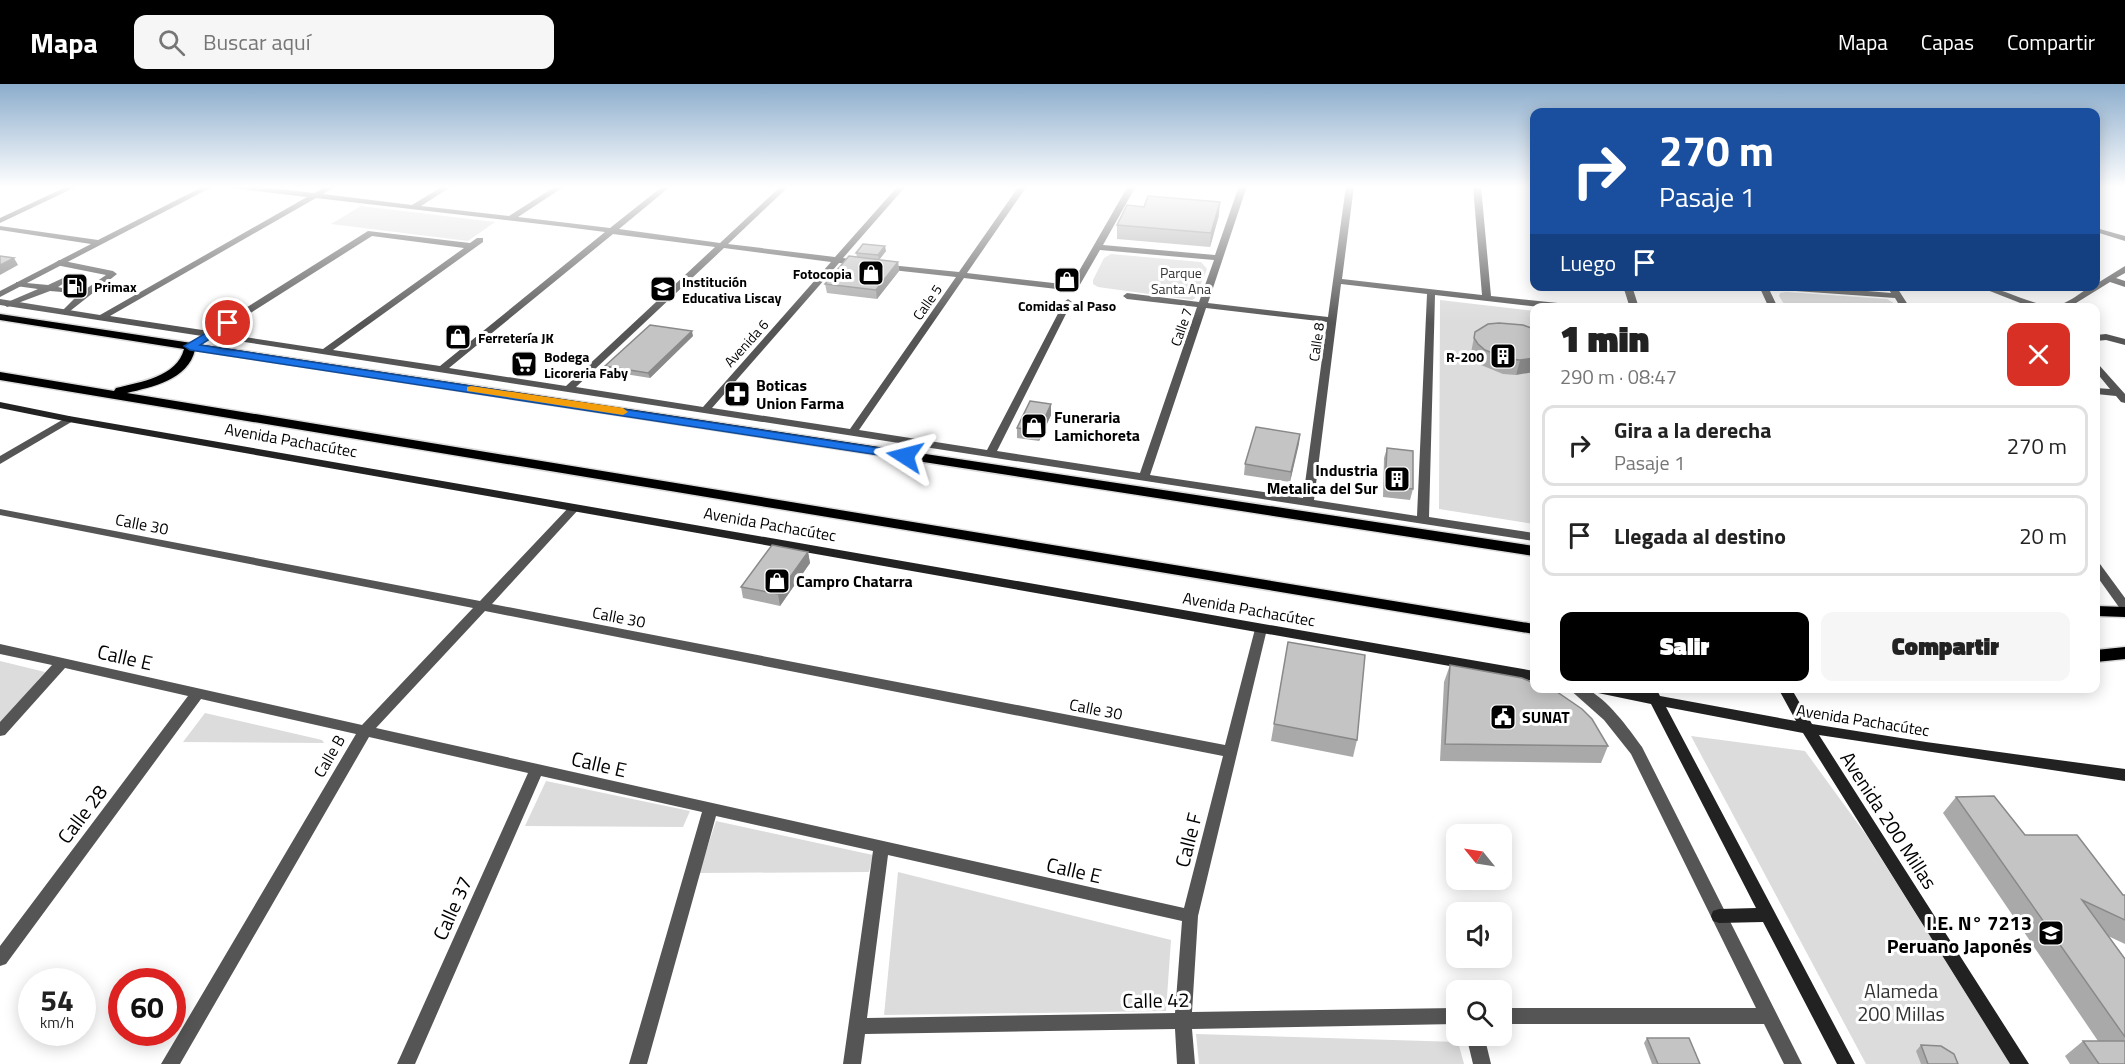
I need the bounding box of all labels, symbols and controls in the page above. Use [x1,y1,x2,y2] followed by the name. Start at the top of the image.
[134,15,554,69] search box
[30,21,98,64] text: Mapa
[203,25,311,59] text: Buscar aquí
[155,26,188,59] icon: search
[1838,26,1888,58] text: Mapa
[1921,26,1974,58] text: Capas
[2007,26,2095,58] text: Compartir
[1659,118,1774,182] text: 270 m
[1560,132,1638,210] icon: right
[1659,176,1755,217] text: Pasaje 1
[1560,246,1616,280] text: Luego
[1628,246,1661,279] icon: arrive
[856,258,886,288] shop icon: Fotocopia
[1151,262,1211,299] park label: Parque Santa Ana
[793,263,852,284] place label: Fotocopia
[1052,265,1082,295] shop icon: Comidas al Paso
[60,271,90,301] fuel station icon: Primax
[682,271,781,308] place label: Institución Educativa Liscay
[648,274,678,304] school or university icon: Institución Educativa Liscay
[94,276,137,297] place label: Primax
[907,280,947,324] street label: Calle 5
[1018,295,1116,316] place label: Comidas al Paso
[202,297,253,348] pin
[1165,305,1197,349] street label: Calle 7
[211,306,244,339] icon: arrive
[1560,311,1649,366] text: 1 min
[719,314,773,371] street label: Avenida 6
[1303,321,1329,363] street label: Calle 8
[443,322,473,352] shop icon: Ferretería JK
[2007,323,2070,386] button: close
[478,327,554,348] place label: Ferretería JK
[1488,341,1518,371] building icon: R-200
[544,346,628,383] place label: Bodega Licoreria Faby
[1446,346,1484,367] place label: R-200
[509,349,539,379] supermarket icon: Bodega Licoreria Faby
[1560,361,1677,392] text: 290 m · 08:47
[756,373,844,415] place label: Boticas Union Farma
[722,379,752,409] pharmacy icon: Boticas Union Farma
[1054,405,1140,447] place label: Funeraria Lamichoreta
[1019,411,1049,441] shop icon: Funeraria Lamichoreta
[1614,413,1771,447] text: Gira a la derecha
[223,417,359,463] street label: Avenida Pachacútec
[873,424,937,488] position arrow
[1563,429,1596,462] icon: right
[2007,429,2067,463] text: 270 m
[1614,447,1685,478] text: Pasaje 1
[1267,458,1378,500] place label: Industria Metalica del Sur
[1382,464,1412,494] building icon: Industria Metalica del Sur
[702,501,838,547] street label: Avenida Pachacútec
[113,507,171,541] street label: Calle 30
[1563,519,1596,552] icon: arrive
[1614,519,1786,553] text: Llegada al destino
[2019,519,2067,553] text: 20 m
[762,566,792,596] shop icon: Campro Chatarra
[796,569,913,593] place label: Campro Chatarra
[1181,586,1317,632] street label: Avenida Pachacútec
[590,600,648,634] street label: Calle 30
[1560,612,1809,681] button: Salir
[1821,612,2070,681] button: Compartir
[94,636,156,678] street label: Calle E
[1067,692,1125,726] street label: Calle 30
[1795,698,1931,742] street label: Avenida Pachacútec
[1488,702,1518,732] public building icon: SUNAT
[1522,705,1570,729] place label: SUNAT
[307,730,351,782] street label: Calle B
[568,743,630,785] street label: Calle E
[1833,745,1945,895] street label: Avenida 200 Millas
[49,778,115,850] street label: Calle 28
[1166,809,1210,871] street label: Calle F
[1446,824,1512,890] north arrow
[1446,824,1512,1046] map controls
[1043,849,1105,891] street label: Calle E
[424,871,480,945] street label: Calle 37
[1446,902,1512,968] button: sound
[1887,907,2032,961] place label: I.E. N° 7213 Peruano Japonés
[2036,918,2066,948] school or university icon: I.E. N° 7213 Peruano Japonés
[108,968,186,1046] speed limit sign: 60
[1857,975,1945,1029] park label: Alameda 200 Millas
[40,977,74,1023] text: 54
[1446,980,1512,1046] button: search
[1122,984,1190,1016] street label: Calle 42
[40,1011,74,1034] text: km/h

